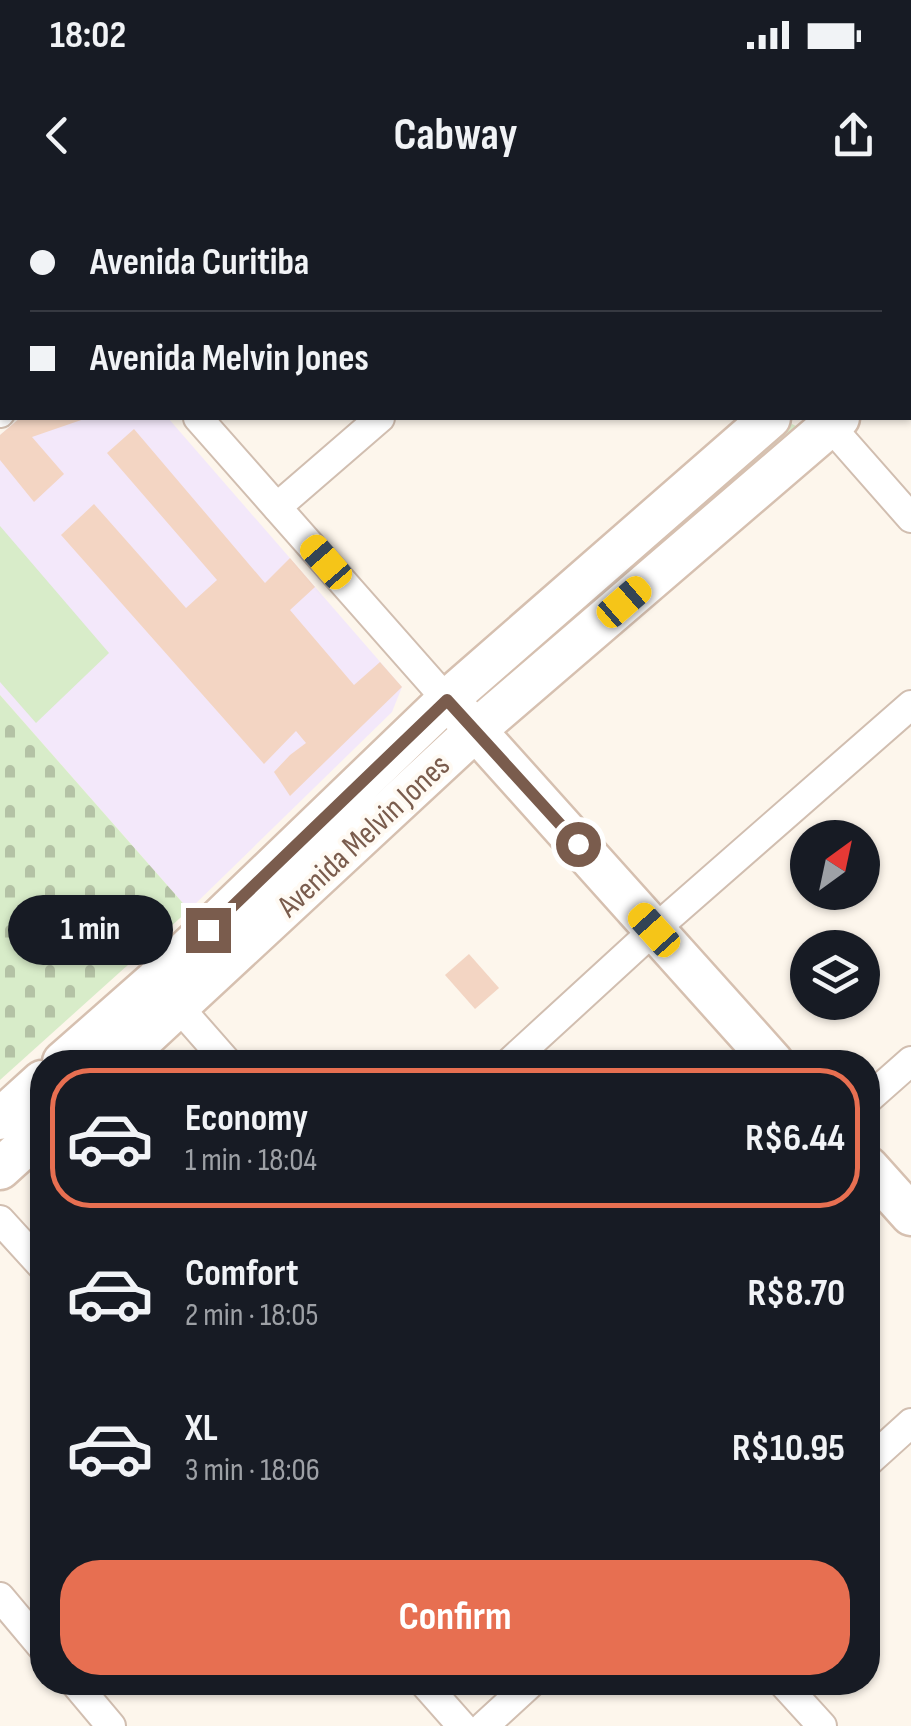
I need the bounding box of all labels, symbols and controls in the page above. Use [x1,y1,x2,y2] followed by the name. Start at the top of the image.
[50,13,126,58] text: 18:02
[30,108,85,163] icon: back
[394,108,517,163] text: Cabway
[826,108,881,163] icon: share
[90,240,309,285] text: Avenida Curitiba
[90,336,369,381] text: Avenida Melvin Jones
[295,530,357,594] car
[592,571,656,633] car
[269,746,458,927] street label: Avenida Melvin Jones
[790,820,880,910] north arrow
[790,820,880,1020] map controls
[556,822,601,867] route start
[8,895,173,965] callout: 1 min
[623,898,685,962] car
[186,908,231,953] route end
[61,910,120,949] text: 1 min
[790,930,880,1020] button: layers
[65,1093,155,1183] icon: car
[185,1096,308,1141] text: Economy
[745,1116,845,1161] text: R$6.44
[185,1141,317,1180] text: 1 min · 18:04
[65,1248,155,1338] icon: car
[185,1251,299,1296] text: Comfort
[747,1271,845,1316] text: R$8.70
[185,1296,318,1335] text: 2 min · 18:05
[65,1403,155,1493] icon: car
[185,1406,218,1451] text: XL
[732,1426,845,1471] text: R$10.95
[185,1451,320,1490] text: 3 min · 18:06
[60,1560,850,1675] button: Confirm

